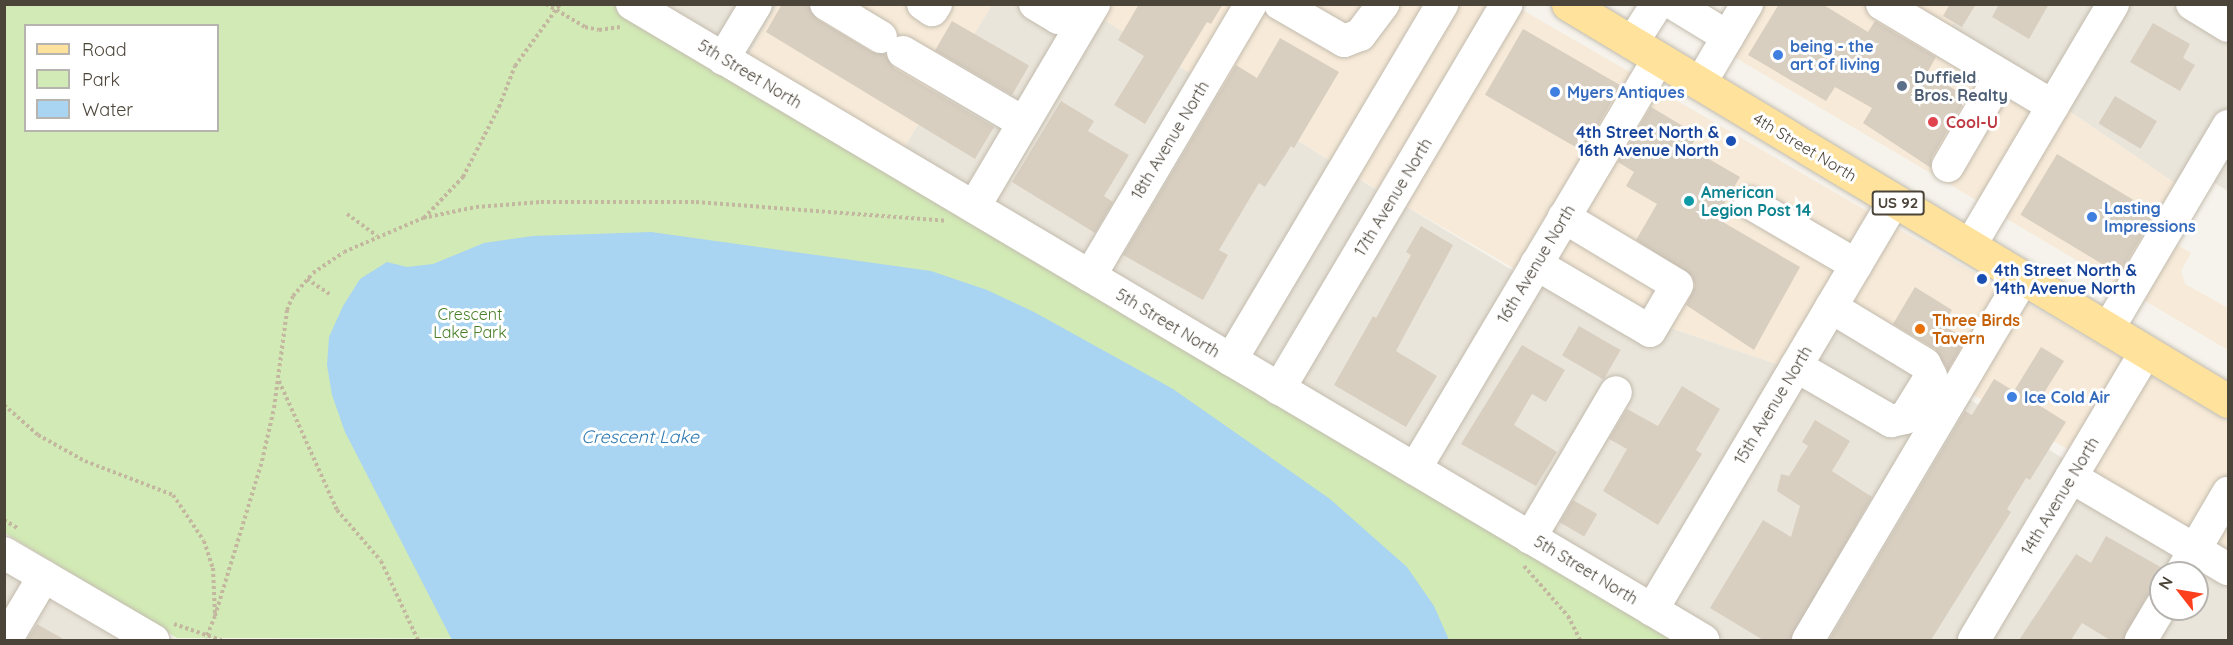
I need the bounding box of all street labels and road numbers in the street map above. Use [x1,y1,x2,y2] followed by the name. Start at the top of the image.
[695,35,805,113] street label: 5th Street North
[1127,77,1213,203] street label: 18th Avenue North
[1750,109,1860,185] street label: 4th Street North
[1350,135,1436,259] street label: 17th Avenue North
[1871,191,1925,215] road number: US 92
[1493,201,1579,327] street label: 16th Avenue North
[1113,284,1223,362] street label: 5th Street North
[1730,342,1816,468] street label: 15th Avenue North
[2017,434,2103,558] street label: 14th Avenue North
[1531,531,1641,609] street label: 5th Street North

